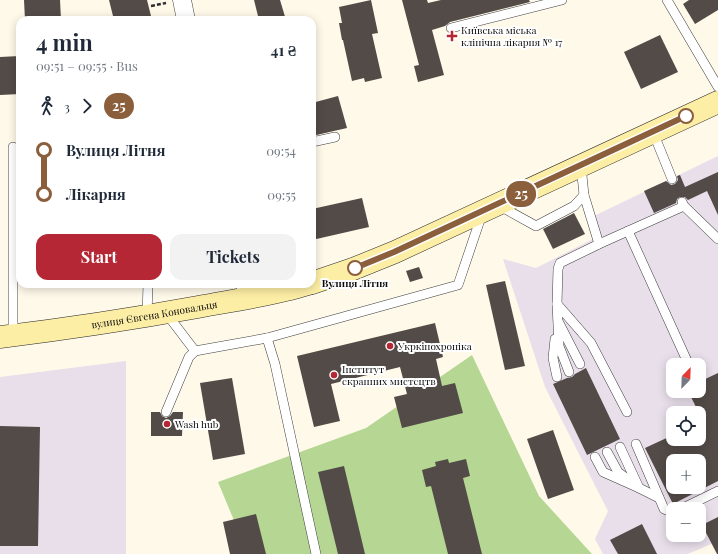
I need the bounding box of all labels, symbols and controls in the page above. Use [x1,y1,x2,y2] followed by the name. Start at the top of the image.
[461,23,562,49] place label: Київська міська клінічна лікарня № 17
[36,27,93,57] text: 4 min
[446,30,458,42] marker: Київська міська клінічна лікарня № 17
[270,40,296,60] text: 41 ₴
[36,57,138,74] text: 09:51 – 09:55 · Bus
[36,95,58,117] icon: walk
[76,95,98,117] icon: forward
[112,96,126,115] text: 25
[64,98,70,115] text: 3
[678,108,694,124] unlabelled marker
[66,140,165,160] text: Вулиця Літня
[266,142,296,159] text: 09:54
[503,181,539,207] line badge: 25
[66,184,126,204] text: Лікарня
[514,184,528,203] text: 25
[267,186,296,203] text: 09:55
[36,234,162,280] button: Start
[170,234,296,280] button: Tickets
[347,260,363,276] marker: Вулиця Літня
[322,276,388,290] place label: Вулиця Літня
[90,297,219,332] street label: вулиця Євгена Коновальця
[397,339,472,353] place label: Укркінохроніка
[385,341,395,351] marker: Укркінохроніка
[666,358,706,398] north arrow
[666,358,706,542] map controls
[342,362,436,388] place label: Інститут екранних мистецтв
[329,370,339,380] marker: Інститут екранних мистецтв
[666,406,706,446] button: locate
[174,417,219,431] place label: Wash hub
[162,419,172,429] marker: Wash hub
[666,454,706,494] button: +
[666,502,706,542] button: −

